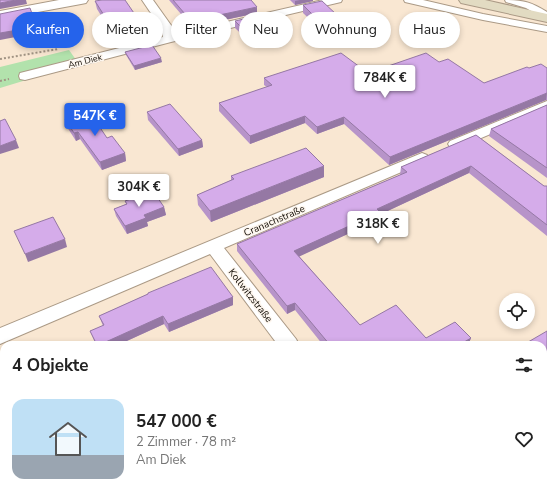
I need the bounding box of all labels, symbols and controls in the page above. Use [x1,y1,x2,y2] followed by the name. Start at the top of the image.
[12,12,84,48] chip: Kaufen
[92,12,163,48] chip: Mieten
[171,12,231,48] chip: Filter
[239,12,293,48] chip: Neu
[301,12,391,48] chip: Wohnung
[399,12,460,48] chip: Haus
[67,51,104,71] street label: Am Diek
[352,65,418,99] pin: 784K €
[363,69,407,87] text: 784K €
[62,103,128,137] pin: 547K €
[73,107,117,125] text: 547K €
[106,174,172,208] pin: 304K €
[117,178,161,196] text: 304K €
[242,202,307,240] street label: Cranachstraße
[345,211,411,245] pin: 318K €
[356,215,400,233] text: 318K €
[225,266,276,325] street label: Kollwitzstraße
[499,293,535,329] map controls
[499,293,535,329] button: locate
[12,354,88,377] text: 4 Objekte
[513,354,535,376] icon: filters
[136,410,217,433] text: 547 000 €
[44,415,92,463] icon: home
[513,428,535,450] icon: heart
[136,433,236,451] text: 2 Zimmer · 78 m²
[136,451,186,469] text: Am Diek

